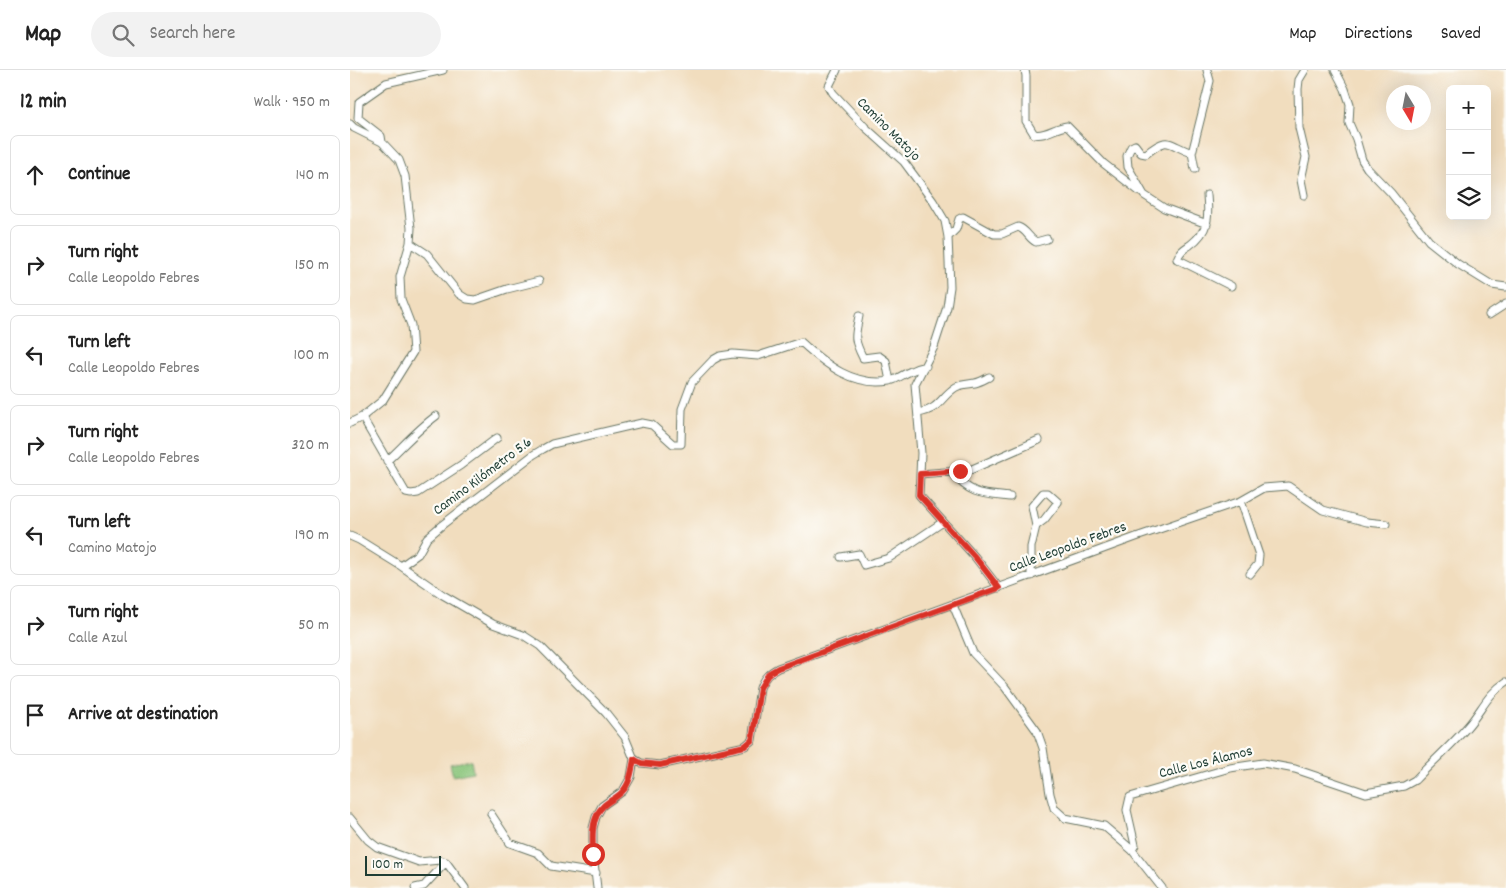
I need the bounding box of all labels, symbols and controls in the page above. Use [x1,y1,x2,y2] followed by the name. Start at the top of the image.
[91,12,441,57] search box
[25,18,61,52] text: Map
[109,21,137,49] icon: search
[149,21,235,48] text: Search here
[1289,22,1316,47] text: Map
[1344,22,1413,47] text: Directions
[1441,22,1481,47] text: Saved
[1386,85,1431,130] north arrow
[1446,85,1491,220] map controls
[1446,85,1491,130] button: +
[20,88,67,118] text: 12 min
[254,91,330,114] text: Walk · 950 m
[851,93,925,167] street label: Camino Matojo
[1446,130,1491,175] button: −
[21,161,49,189] icon: ahead
[68,162,130,189] text: Continue
[295,164,329,187] text: 140 m
[1446,175,1491,220] button: layers
[68,240,139,267] text: Turn right
[21,251,49,279] icon: right
[295,254,329,277] text: 150 m
[68,267,200,290] text: Calle Leopoldo Febres
[68,330,131,357] text: Turn left
[21,341,49,369] icon: left
[293,344,329,367] text: 100 m
[68,357,200,380] text: Calle Leopoldo Febres
[68,420,139,447] text: Turn right
[21,431,49,459] icon: right
[429,432,537,522] street label: Camino Kilómetro 5.6
[292,434,329,457] text: 320 m
[68,447,200,470] text: Calle Leopoldo Febres
[949,460,972,483] route end
[68,510,131,537] text: Turn left
[1006,517,1130,579] street label: Calle Leopoldo Febres
[21,521,49,549] icon: left
[295,524,329,547] text: 190 m
[68,537,157,560] text: Camino Matojo
[68,600,139,627] text: Turn right
[21,611,49,639] icon: right
[298,614,329,637] text: 50 m
[68,627,127,650] text: Calle Azul
[21,701,49,729] icon: arrive
[68,702,218,729] text: Arrive at destination
[1157,741,1255,785] street label: Calle Los Álamos
[582,843,605,866] route start
[365,853,441,876] scale bar
[372,855,403,875] text: 100 m

